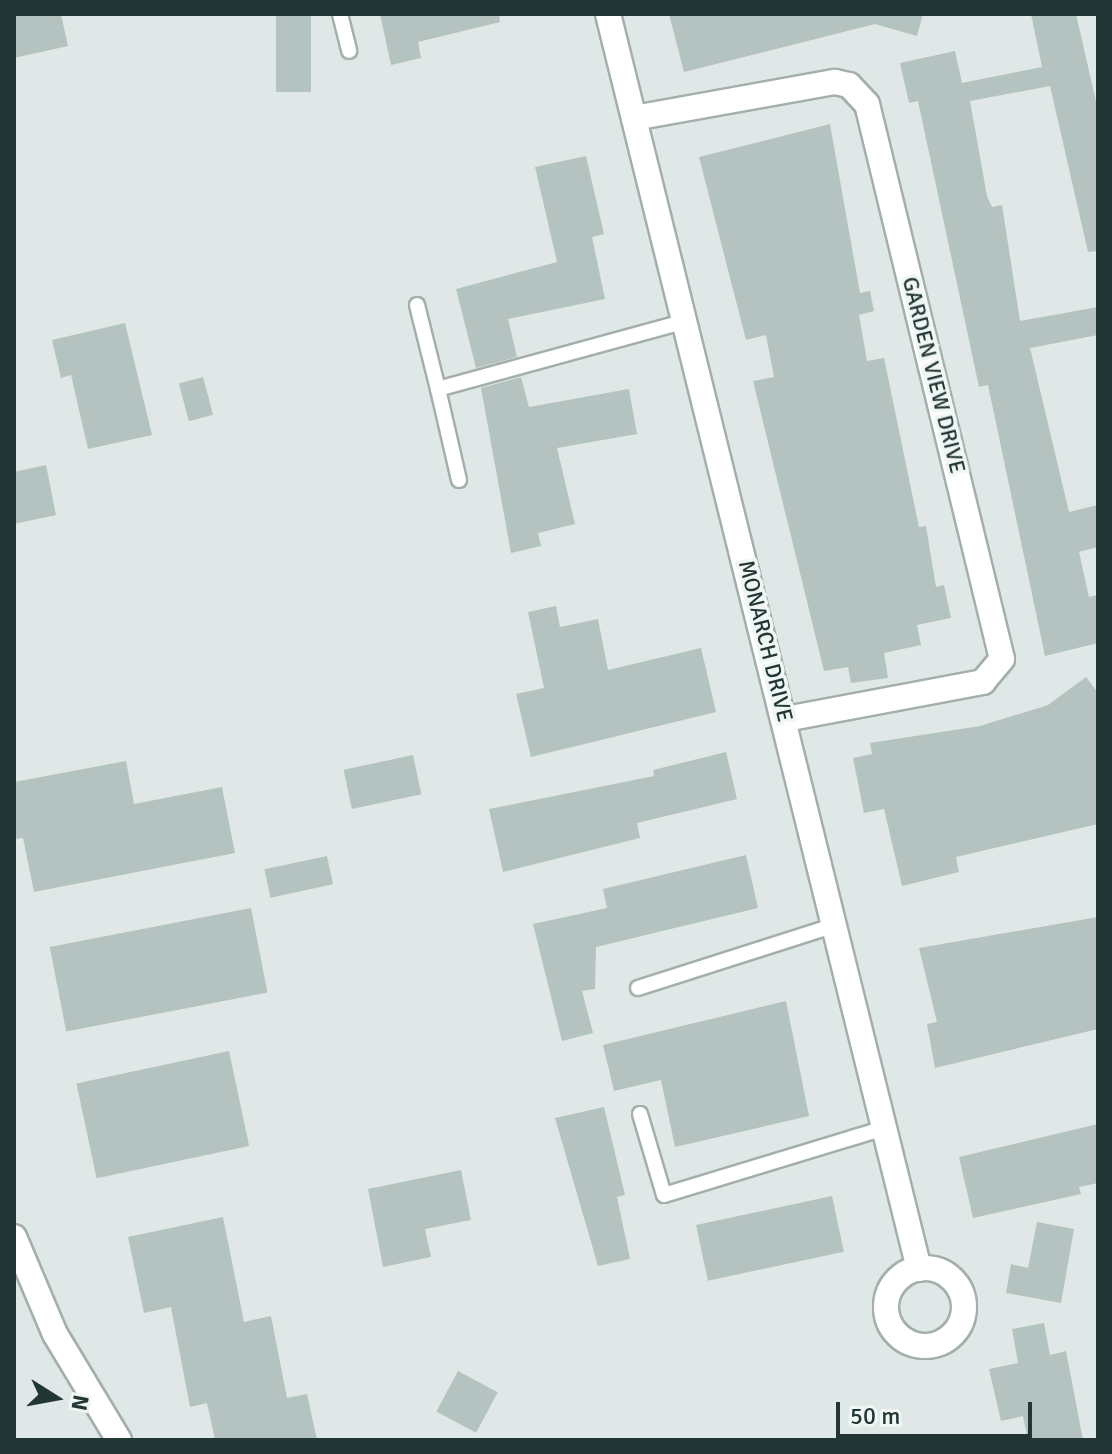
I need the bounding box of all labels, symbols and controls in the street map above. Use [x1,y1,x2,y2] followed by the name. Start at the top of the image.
[897,274,971,476] street label: GARDEN VIEW DRIVE
[733,558,799,724] street label: MONARCH DRIVE
[16,1358,96,1438] north arrow
[840,1386,1036,1436] scale bar
[65,1393,95,1413] text: N
[850,1401,900,1431] text: 50 m

